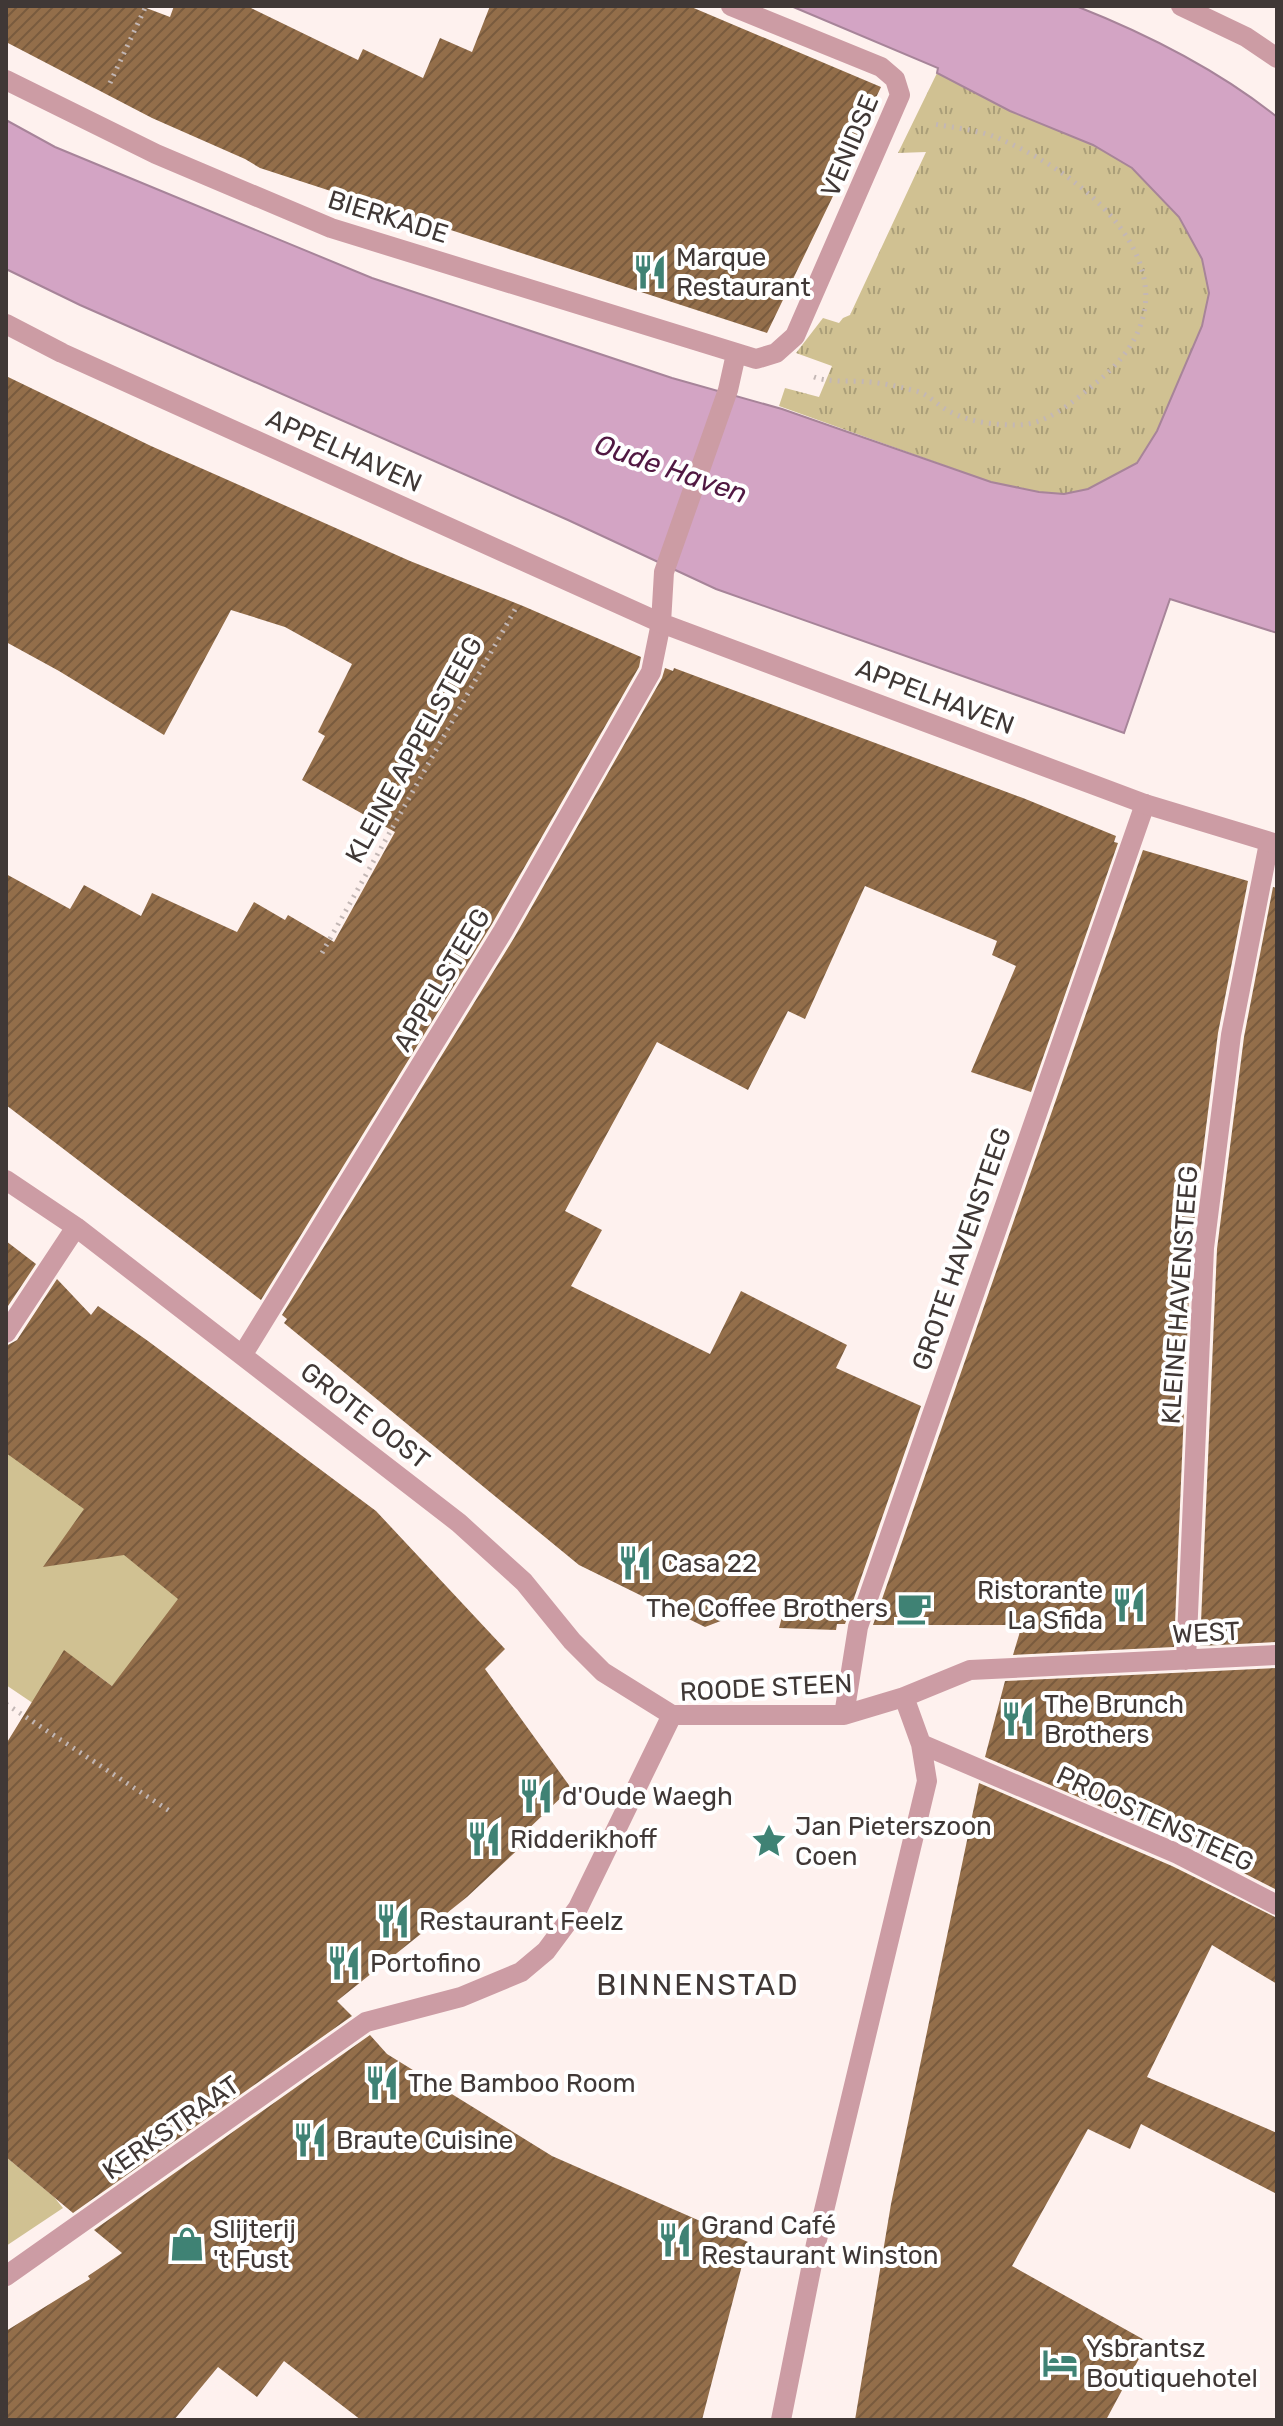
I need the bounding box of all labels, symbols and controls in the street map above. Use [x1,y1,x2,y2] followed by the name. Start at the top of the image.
[815,90,885,202] street label: VENIDSE
[324,184,452,250] street label: BIERKADE
[676,242,811,303] place label: Marque Restaurant
[631,253,669,291] restaurant icon: Marque Restaurant
[262,403,426,499] street label: APPELHAVEN
[590,428,752,510] water label: Oude Haven
[339,631,489,869] street label: KLEINE APPELSTEEG
[852,653,1018,741] street label: APPELHAVEN
[387,903,497,1057] street label: APPELSTEEG
[906,1124,1018,1374] street label: GROTE HAVENSTEEG
[1156,1165,1204,1425] street label: KLEINE HAVENSTEEG
[294,1356,436,1476] street label: GROTE OOST
[616,1544,654,1582] restaurant icon: Casa 22
[661,1548,757,1579] place label: Casa 22
[977,1575,1103,1636] place label: Ristorante La Sfida
[1110,1586,1148,1624] restaurant icon: Ristorante La Sfida
[895,1589,933,1627] cafe icon: The Coffee Brothers
[646,1593,888,1624] place label: The Coffee Brothers
[1171,1616,1241,1650] street label: WEST
[679,1668,853,1708] street label: ROODE STEEN
[1044,1689,1184,1750] place label: The Brunch Brothers
[999,1700,1037,1738] restaurant icon: The Brunch Brothers
[1052,1760,1258,1878] street label: PROOSTENSTEEG
[517,1777,555,1815] restaurant icon: d'Oude Waegh
[562,1781,733,1812] place label: d'Oude Waegh
[795,1811,992,1872] place label: Jan Pieterszoon Coen
[465,1820,503,1858] restaurant icon: Ridderikhoff
[750,1822,788,1860] place icon: Jan Pieterszoon Coen
[510,1824,657,1855] place label: Ridderikhoff
[374,1902,412,1940] restaurant icon: Restaurant Feelz
[419,1906,624,1937] place label: Restaurant Feelz
[325,1944,363,1982] restaurant icon: Portofino
[370,1948,481,1979] place label: Portofino
[596,1967,800,2003] district label: BINNENSTAD
[363,2064,401,2102] restaurant icon: The Bamboo Room
[408,2068,636,2099] place label: The Bamboo Room
[97,2070,245,2186] street label: KERKSTRAAT
[291,2121,329,2159] restaurant icon: Braute Cuisine
[336,2125,513,2156] place label: Braute Cuisine
[701,2210,939,2271] place label: Grand Café Restaurant Winston
[213,2214,296,2275] place label: Slijterij 't Fust
[656,2221,694,2259] restaurant icon: Grand Café Restaurant Winston
[168,2225,206,2263] shop icon: Slijterij 't Fust
[1086,2333,1258,2394] place label: Ysbrantsz Boutiquehotel
[1041,2344,1079,2382] hotel icon: Ysbrantsz Boutiquehotel

